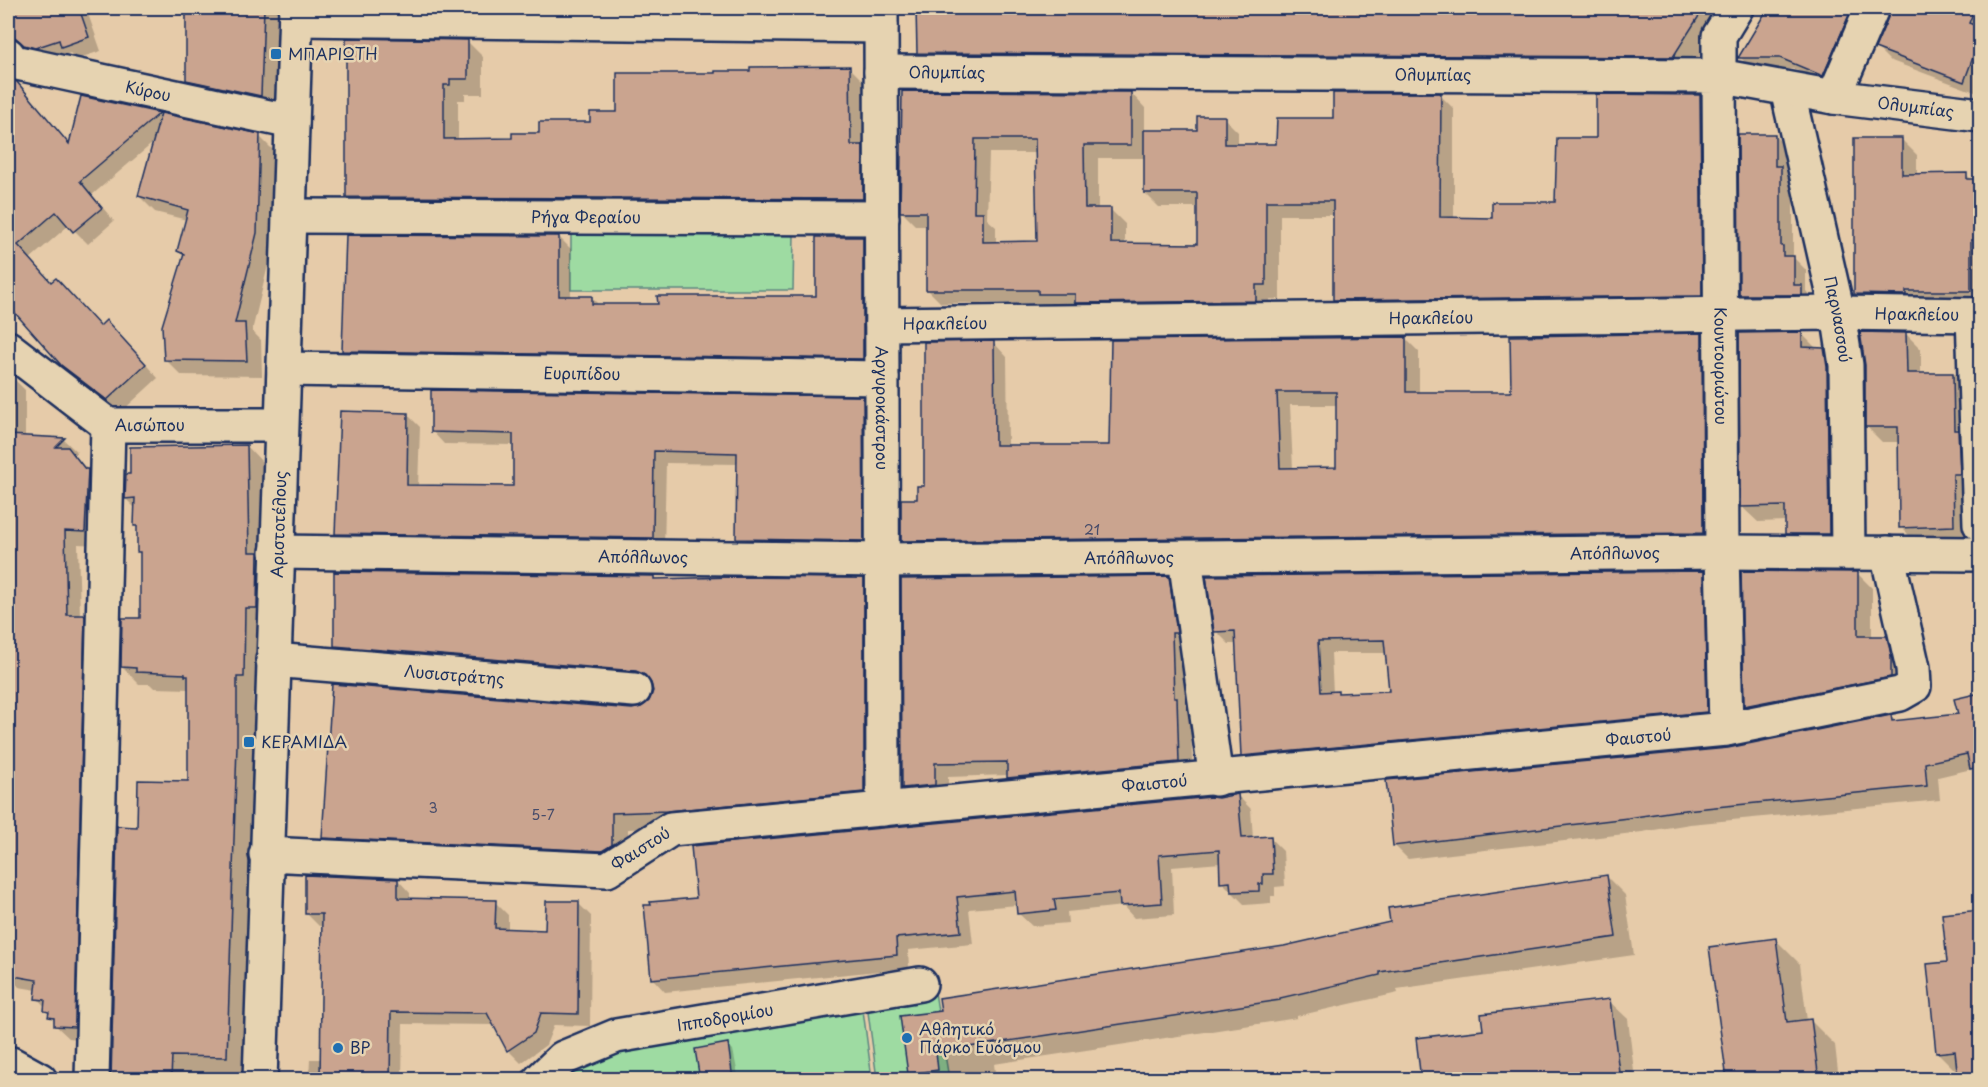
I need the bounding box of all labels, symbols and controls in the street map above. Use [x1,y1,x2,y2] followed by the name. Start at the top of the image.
[288,41,378,65] place label: ΜΠΑΡΙΩΤΗ
[269,47,283,61] marker: ΜΠΑΡΙΩΤΗ
[909,59,986,83] street label: Ολυμπίας
[1394,61,1472,86] street label: Ολυμπίας
[124,74,174,107] street label: Κύρου
[1876,89,1955,123] street label: Ολυμπίας
[531,204,641,228] street label: Ρήγα Φεραίου
[1819,274,1858,364] street label: Παρνασσού
[1874,301,1959,326] street label: Ηρακλείου
[1389,304,1473,329] street label: Ηρακλείου
[1709,307,1734,425] street label: Κουντουριώτου
[903,310,987,335] street label: Ηρακλείου
[871,346,895,470] street label: Αργυροκάστρου
[543,360,621,385] street label: Ευριπίδου
[115,412,185,436] street label: Αισώπου
[264,470,291,578] street label: Αριστοτέλους
[1084,519,1100,540] house number: 21
[1570,540,1660,564] street label: Απόλλωνος
[598,543,688,568] street label: Απόλλωνος
[1084,544,1174,569] street label: Απόλλωνος
[403,658,506,690] street label: Λυσιστράτης
[1604,721,1672,751] street label: Φαιστού
[261,729,347,753] place label: ΚΕΡΑΜΙΔΑ
[242,735,256,749] marker: ΚΕΡΑΜΙΔΑ
[1120,767,1188,797] street label: Φαιστού
[428,797,438,818] house number: 3
[531,804,555,825] house number: 5-7
[605,820,674,876] street label: Φαιστού
[675,996,775,1036] street label: Ιπποδρομίου
[919,1016,1041,1058] place label: Αθλητικό Πάρκο Ευόσμου
[900,1031,914,1045] marker: Αθλητικό Πάρκο Ευόσμου
[350,1035,371,1059] place label: BP
[331,1041,345,1055] marker: BP

